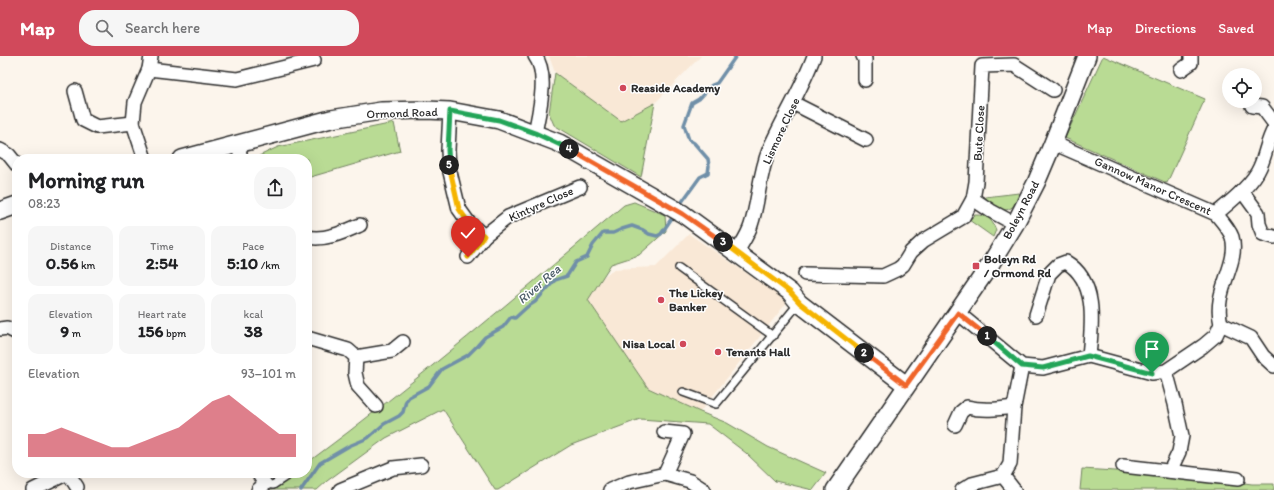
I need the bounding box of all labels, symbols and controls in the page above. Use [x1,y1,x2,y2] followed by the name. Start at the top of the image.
[79,10,359,46] search box
[20,17,55,40] text: Map
[93,17,115,39] icon: search
[125,19,200,37] text: Search here
[1087,20,1113,37] text: Map
[1135,20,1196,37] text: Directions
[1218,20,1254,37] text: Saved
[1222,68,1262,108] map controls
[1222,68,1262,108] button: locate
[631,81,720,96] place label: Reaside Academy
[618,83,628,93] marker: Reaside Academy
[759,95,803,166] street label: Lismore Close
[366,105,438,121] street label: Ormond Road
[971,105,987,161] street label: Bute Close
[559,139,579,159] pin: 4
[566,142,572,155] text: 4
[1092,154,1214,218] street label: Gannow Manor Crescent
[439,155,459,175] pin: 5
[446,158,452,171] text: 5
[28,167,144,194] text: Morning run
[254,167,296,209] button: share
[1000,178,1042,242] street label: Boleyn Road
[507,183,576,224] street label: Kintyre Close
[28,196,60,211] text: 08:23
[451,216,485,257] pin
[457,222,479,244] icon: check
[713,232,733,252] pin: 3
[720,235,726,248] text: 3
[50,240,91,253] text: Distance
[150,240,174,253] text: Time
[242,240,264,253] text: Pace
[983,252,1051,280] place label: Boleyn Rd / Ormond Rd
[46,253,78,273] text: 0.56
[146,253,178,273] text: 2:54
[227,253,258,273] text: 5:10
[78,259,95,272] text: km
[258,259,280,272] text: /km
[514,261,564,307] water label: River Rea
[971,261,981,271] marker: Boleyn Rd / Ormond Rd
[668,286,723,314] place label: The Lickey Banker
[656,295,666,305] marker: The Lickey Banker
[49,308,93,321] text: Elevation
[138,308,186,321] text: Heart rate
[244,308,263,321] text: kcal
[60,321,69,341] text: 9
[138,321,163,341] text: 156
[244,321,263,341] text: 38
[977,326,997,346] pin: 1
[69,327,81,340] text: m
[163,327,186,340] text: bpm
[984,329,990,342] text: 1
[1135,332,1169,373] pin
[623,337,676,351] place label: Nisa Local
[1141,338,1163,360] icon: arrive
[678,339,688,349] marker: Nisa Local
[854,343,874,363] pin: 2
[725,345,791,359] place label: Tenants Hall
[861,346,867,359] text: 2
[713,347,723,357] marker: Tenants Hall
[28,366,80,381] text: Elevation
[241,366,296,381] text: 93–101 m

